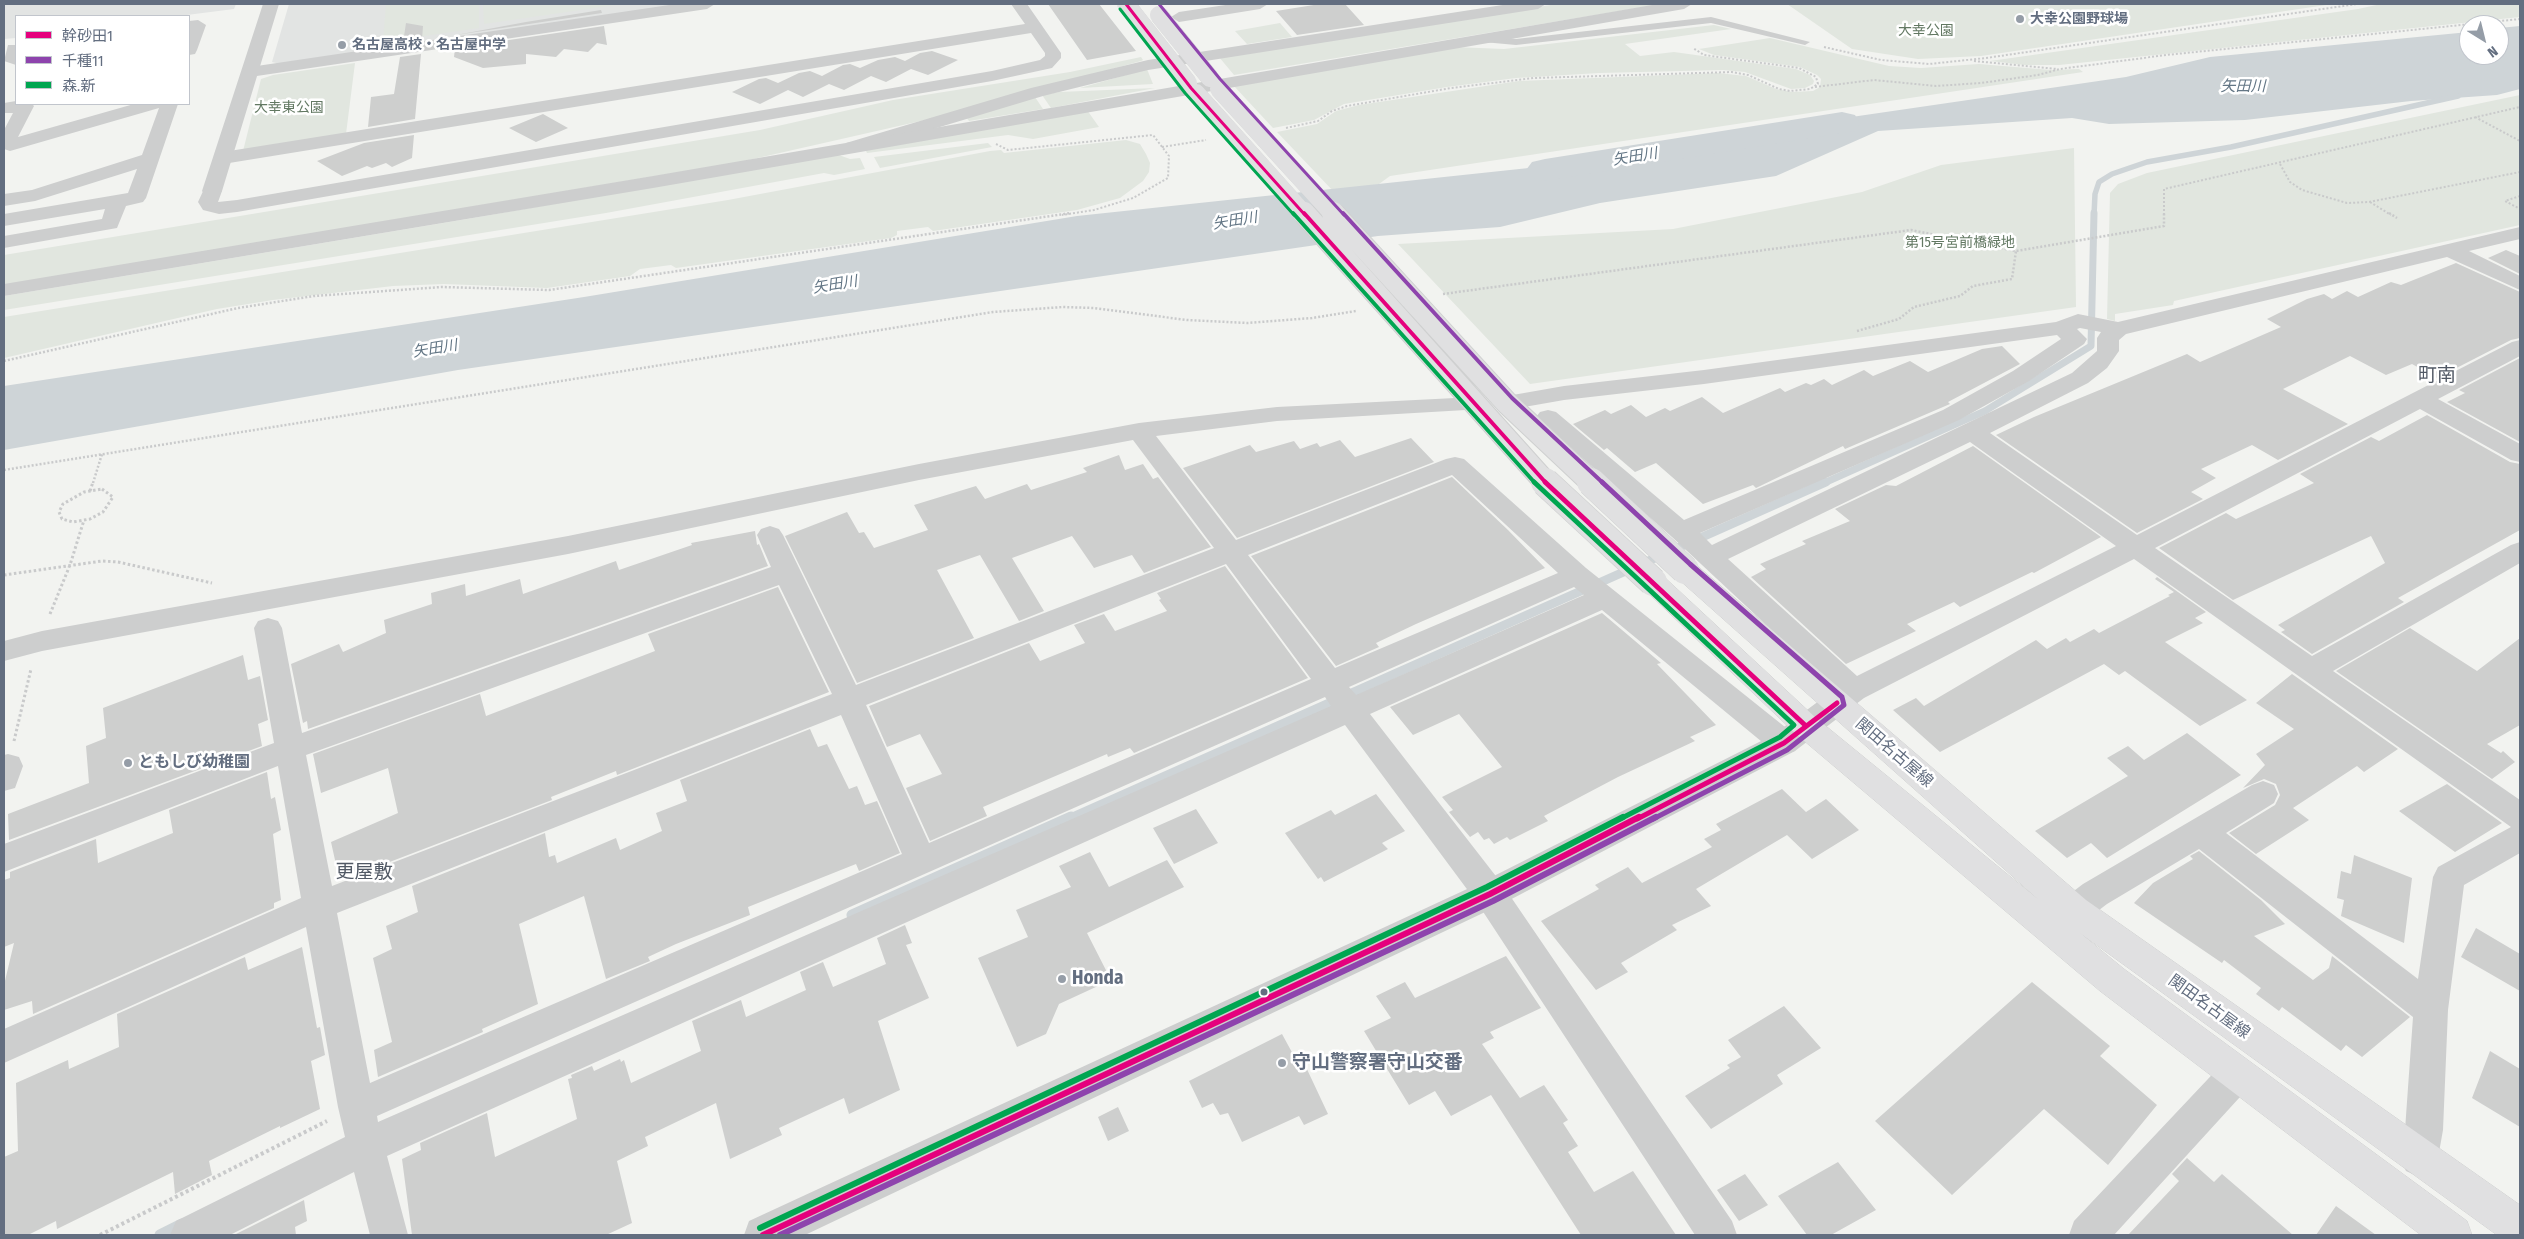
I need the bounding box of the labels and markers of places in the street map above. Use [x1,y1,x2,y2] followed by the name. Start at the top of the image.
[2030,11,2128,27] place label: 大幸公園野球場
[2014,13,2026,25] marker: 大幸公園野球場
[352,37,506,53] place label: 名古屋高校・名古屋中学
[336,39,348,51] marker: 名古屋高校・名古屋中学
[138,753,250,773] place label: ともしび幼稚園
[122,757,134,769] marker: ともしび幼稚園
[1072,968,1123,990] place label: Honda
[1056,973,1068,985] marker: Honda
[1259,987,1269,997] unlabelled marker
[1292,1052,1463,1074] place label: 守山警察署守山交番
[1276,1057,1288,1069] marker: 守山警察署守山交番

